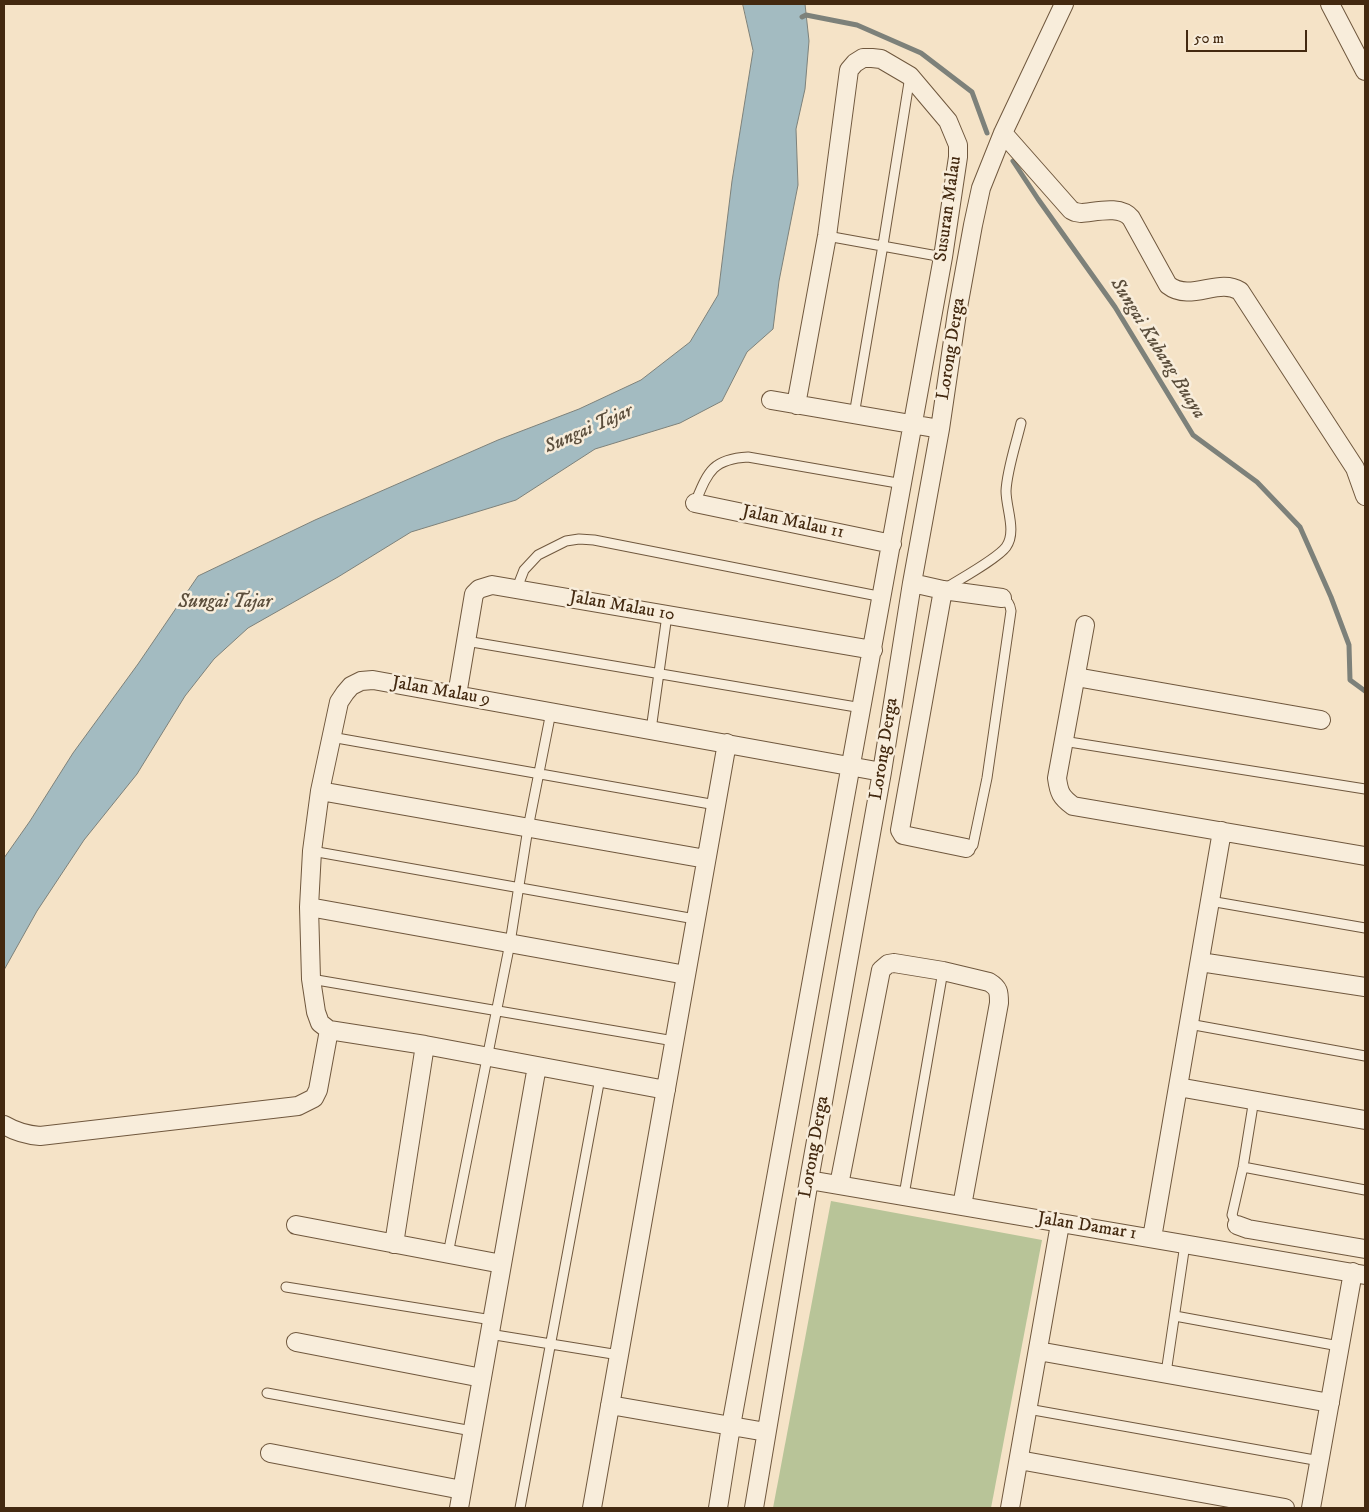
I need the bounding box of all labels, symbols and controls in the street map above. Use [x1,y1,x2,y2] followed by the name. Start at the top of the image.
[1189,20,1310,52] scale bar
[1194,29,1224,48] text: 50 m
[931,155,967,263] street label: Susuran Malau
[1104,274,1210,424] water label: Sungai Kubang Buaya
[933,296,971,402] street label: Lorong Derga
[541,400,637,460] water label: Sungai Tajar
[740,502,846,544] street label: Jalan Malau 11
[568,587,676,627] street label: Jalan Malau 10
[178,592,272,614] water label: Sungai Tajar
[390,673,492,711] street label: Jalan Malau 9
[866,696,904,802] street label: Lorong Derga
[795,1094,835,1200] street label: Lorong Derga
[1036,1208,1138,1246] street label: Jalan Damar 1

